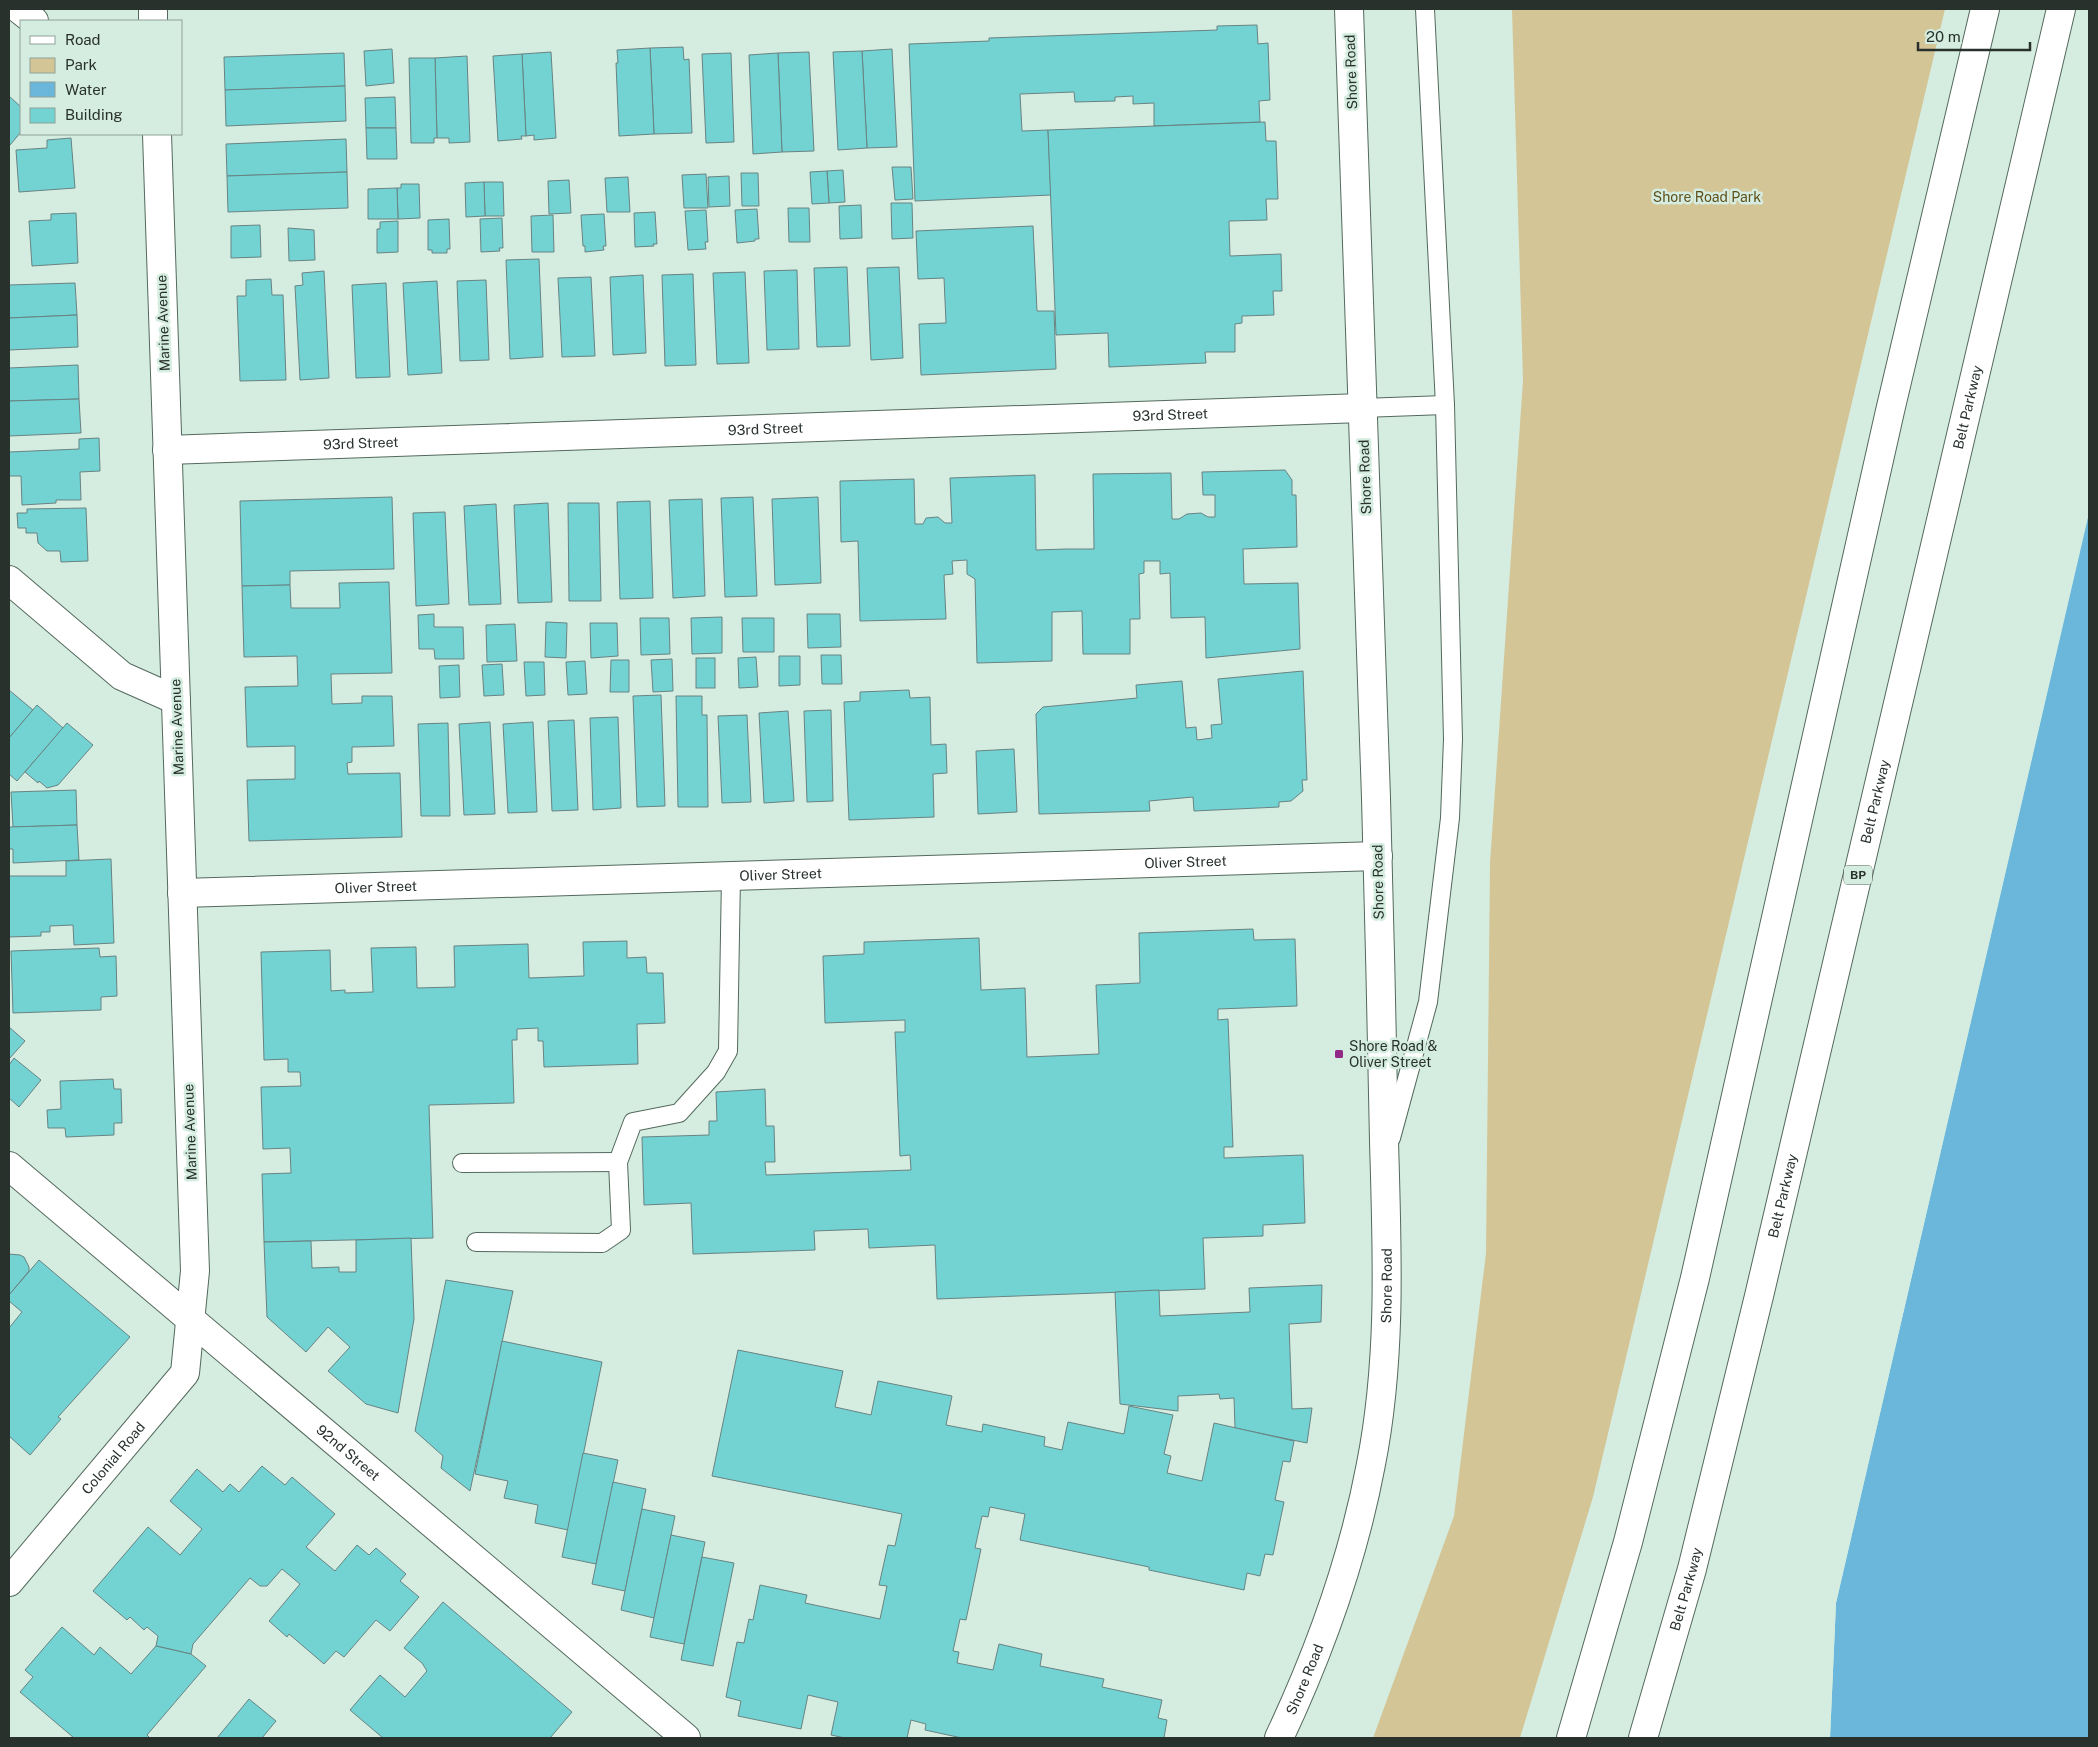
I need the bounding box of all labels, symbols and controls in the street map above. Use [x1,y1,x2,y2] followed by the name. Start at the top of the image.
[20,20,182,135] legend
[1918,20,2030,52] scale bar
[1926,28,1961,45] text: 20 m
[65,31,101,48] text: Road
[1342,34,1360,110] street label: Shore Road
[65,56,97,73] text: Park
[65,81,107,98] text: Water
[65,106,123,123] text: Building
[1653,189,1761,205] park label: Shore Road Park
[153,274,173,372] street label: Marine Avenue
[1950,363,1985,451] street label: Belt Parkway
[1132,405,1208,424] street label: 93rd Street
[728,420,804,438] street label: 93rd Street
[323,434,399,453] street label: 93rd Street
[1356,439,1374,515] street label: Shore Road
[167,678,187,776] street label: Marine Avenue
[1857,757,1893,845] street label: Belt Parkway
[1369,844,1387,920] street label: Shore Road
[1144,853,1227,871] street label: Oliver Street
[739,865,822,884] street label: Oliver Street
[1844,866,1872,884] road number: BP
[334,878,417,896] street label: Oliver Street
[1349,1038,1438,1070] place label: Shore Road & Oliver Street
[1333,1048,1345,1060] marker: Shore Road & Oliver Street
[180,1083,200,1181] street label: Marine Avenue
[1765,1152,1800,1239] street label: Belt Parkway
[1378,1248,1395,1324] street label: Shore Road
[78,1419,148,1497] street label: Colonial Road
[313,1421,383,1484] street label: 92nd Street
[1667,1545,1705,1633] street label: Belt Parkway
[1283,1642,1326,1717] street label: Shore Road

